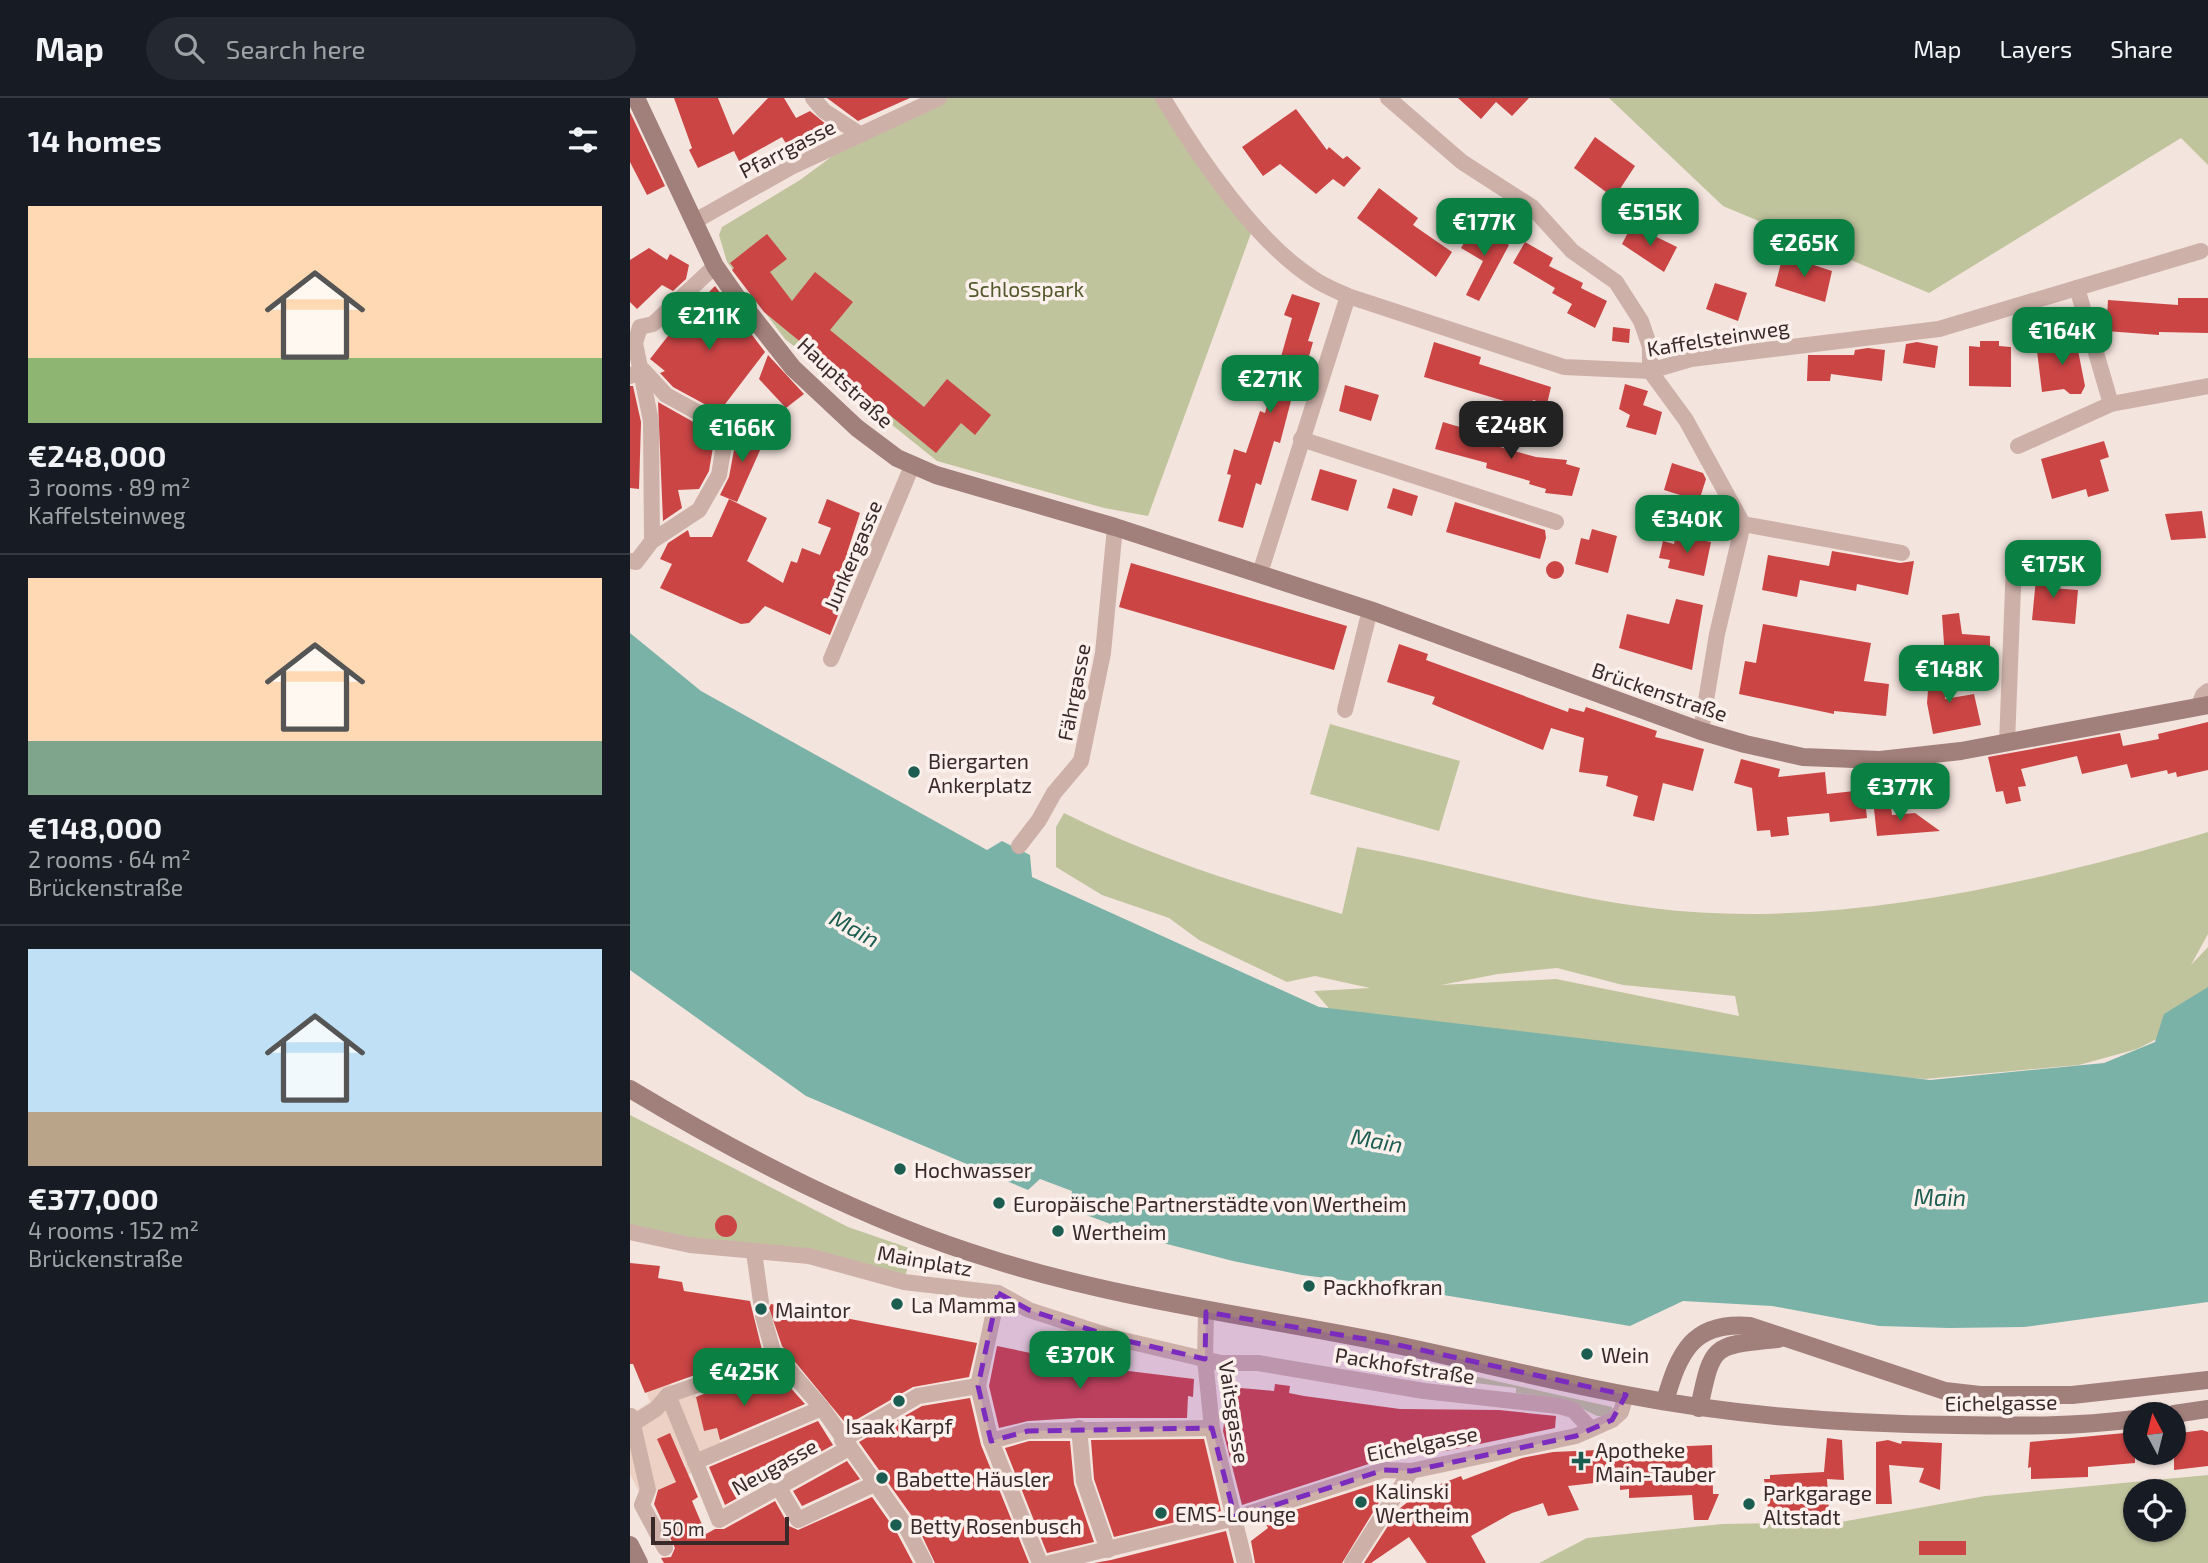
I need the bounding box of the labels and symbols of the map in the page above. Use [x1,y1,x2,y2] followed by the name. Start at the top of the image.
[735,113,839,183] street label: Pfarrgasse
[1601,188,1699,248] pin: €515K
[1435,198,1533,258] pin: €177K
[1755,220,1853,279] pin: €265K
[968,276,1085,301] park label: Schlosspark
[660,292,758,352] pin: €211K
[2013,308,2111,367] pin: €164K
[1645,313,1791,361] street label: Kaffelsteinweg
[793,331,899,433] street label: Hauptstraße
[1221,356,1319,415] pin: €271K
[1462,402,1560,461] pin: €248K
[693,404,791,464] pin: €166K
[818,496,886,614] street label: Junkergasse
[1638,496,1736,555] pin: €340K
[2004,540,2102,600] pin: €175K
[1051,641,1095,743] street label: Fährgasse
[1900,646,1998,705] pin: €148K
[1589,656,1731,726] street label: Brückenstraße
[928,748,1032,797] place label: Biergarten Ankerplatz
[906,764,922,780] marker: Biergarten Ankerplatz
[1851,764,1949,823] pin: €377K
[825,903,885,953] water label: Main
[1349,1122,1405,1158] water label: Main
[914,1157,1033,1182] place label: Hochwasser
[892,1161,908,1177] marker: Hochwasser
[1914,1183,1966,1211] water label: Main
[1013,1191,1407,1216] place label: Europäische Partnerstädte von Wertheim
[991,1195,1007,1211] marker: Europäische Partnerstädte von Wertheim
[1072,1219,1166,1244] place label: Wertheim
[1050,1223,1066,1239] marker: Wertheim
[876,1239,974,1281] street label: Mainplatz
[1323,1274,1443,1299] place label: Packhofkran
[1301,1278,1317,1294] marker: Packhofkran
[911,1292,1016,1317] place label: La Mamma
[889,1296,905,1312] marker: La Mamma
[775,1297,851,1322] place label: Maintor
[753,1301,769,1317] marker: Maintor
[1031,1332,1129,1391] pin: €370K
[1333,1342,1477,1388] street label: Packhofstraße
[1601,1342,1649,1367] place label: Wein
[1579,1346,1595,1362] marker: Wein
[695,1348,793,1408] pin: €425K
[1215,1359,1255,1465] street label: Vaitsgasse
[1944,1389,2058,1415] street label: Eichelgasse
[891,1393,907,1409] marker: Isaak Karpf
[2123,1402,2186,1465] north arrow
[846,1413,953,1438] place label: Isaak Karpf
[1364,1420,1480,1466] street label: Eichelgasse
[727,1432,821,1500] street label: Neugasse
[1595,1437,1717,1486] place label: Apotheke Main-Tauber
[1573,1453,1589,1469] marker: Apotheke Main-Tauber
[896,1466,1050,1491] place label: Babette Häusler
[874,1470,890,1486] marker: Babette Häusler
[1375,1478,1469,1527] place label: Kalinski Wertheim
[1763,1480,1872,1529] place label: Parkgarage Altstadt
[1353,1494,1369,1510] marker: Kalinski Wertheim
[1741,1496,1757,1512] marker: Parkgarage Altstadt
[1175,1501,1296,1526] place label: EMS-Lounge
[1153,1505,1169,1521] marker: EMS-Lounge
[910,1513,1082,1538] place label: Betty Rosenbusch
[651,1514,789,1546] scale bar
[888,1517,904,1533] marker: Betty Rosenbusch

